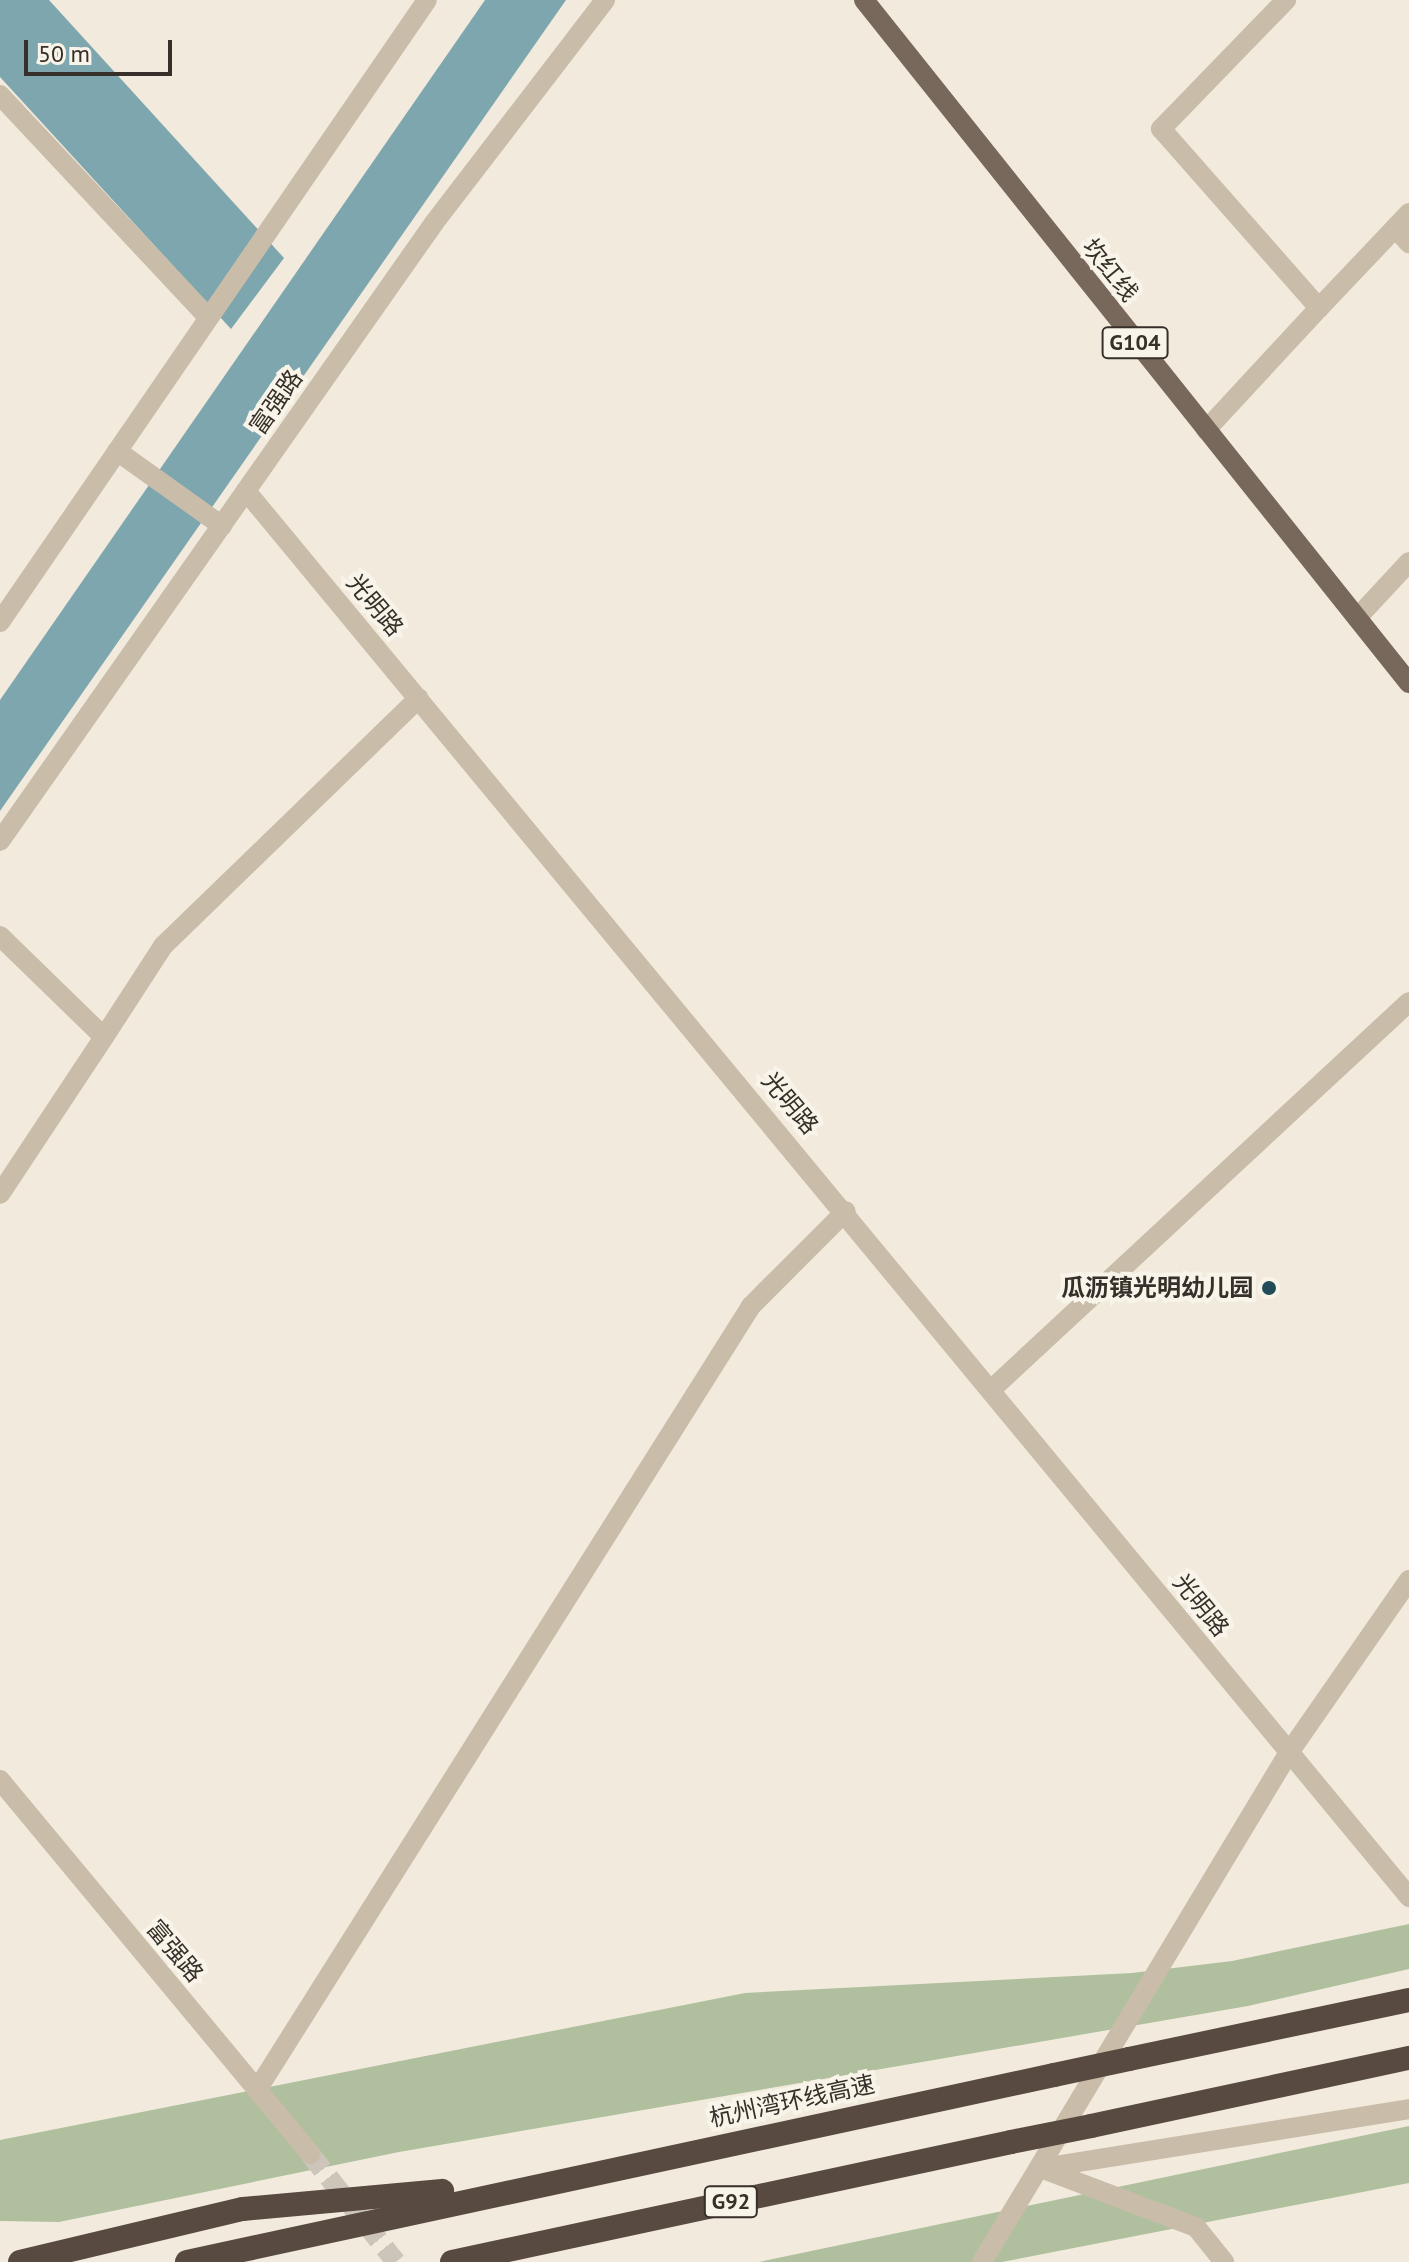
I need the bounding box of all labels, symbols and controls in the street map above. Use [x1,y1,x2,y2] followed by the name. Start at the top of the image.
[28,24,176,74] scale bar
[38,38,90,69] text: 50 m
[1076,233,1144,307] street label: 坎红线
[1101,325,1169,361] road number: G104
[244,364,308,440] street label: 富强路
[341,568,409,642] street label: 光明路
[756,1066,824,1140] street label: 光明路
[1061,1274,1253,1302] place label: 瓜沥镇光明幼儿园
[1260,1279,1278,1297] marker: 瓜沥镇光明幼儿园
[1167,1568,1235,1642] street label: 光明路
[141,1914,209,1988] street label: 富强路
[707,2069,877,2133] street label: 杭州湾环线高速
[703,2184,759,2220] road number: G92

